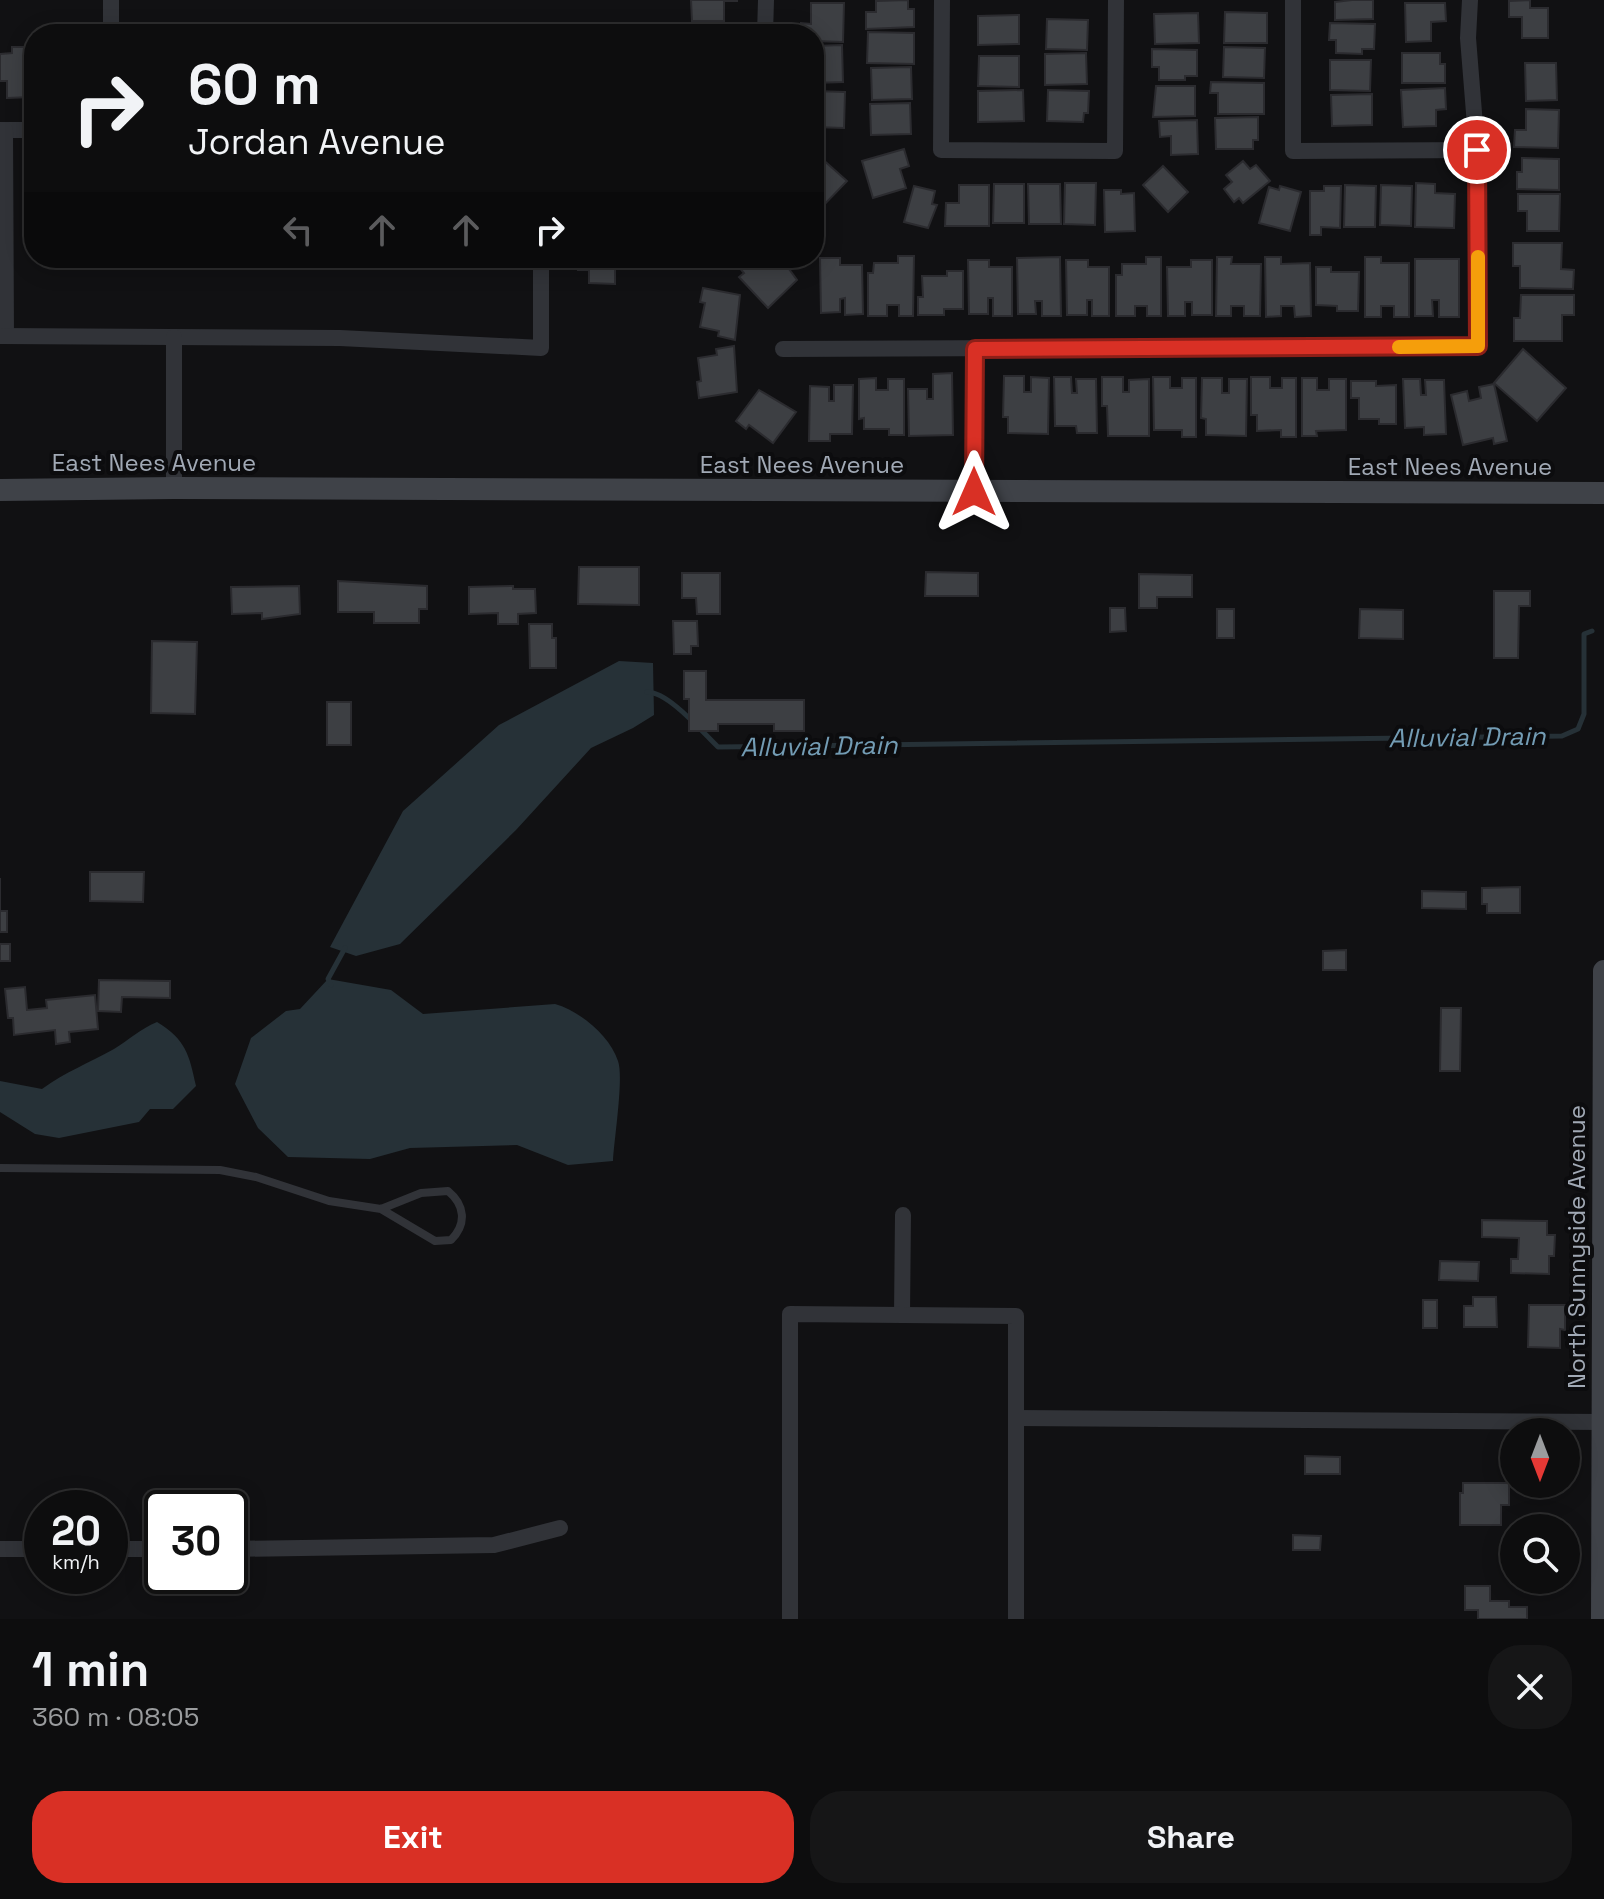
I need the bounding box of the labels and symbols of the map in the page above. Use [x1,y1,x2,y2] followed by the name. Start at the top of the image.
[1443,116,1511,184] pin
[52,447,256,478] street label: East Nees Avenue
[700,449,904,480] street label: East Nees Avenue
[932,450,1016,534] position arrow
[1348,451,1552,482] street label: East Nees Avenue
[1388,719,1547,755] water label: Alluvial Drain
[740,728,899,764] water label: Alluvial Drain
[1561,1105,1592,1389] street label: North Sunnyside Avenue
[1500,1418,1580,1498] north arrow
[144,1490,248,1594] speed limit sign: 30

